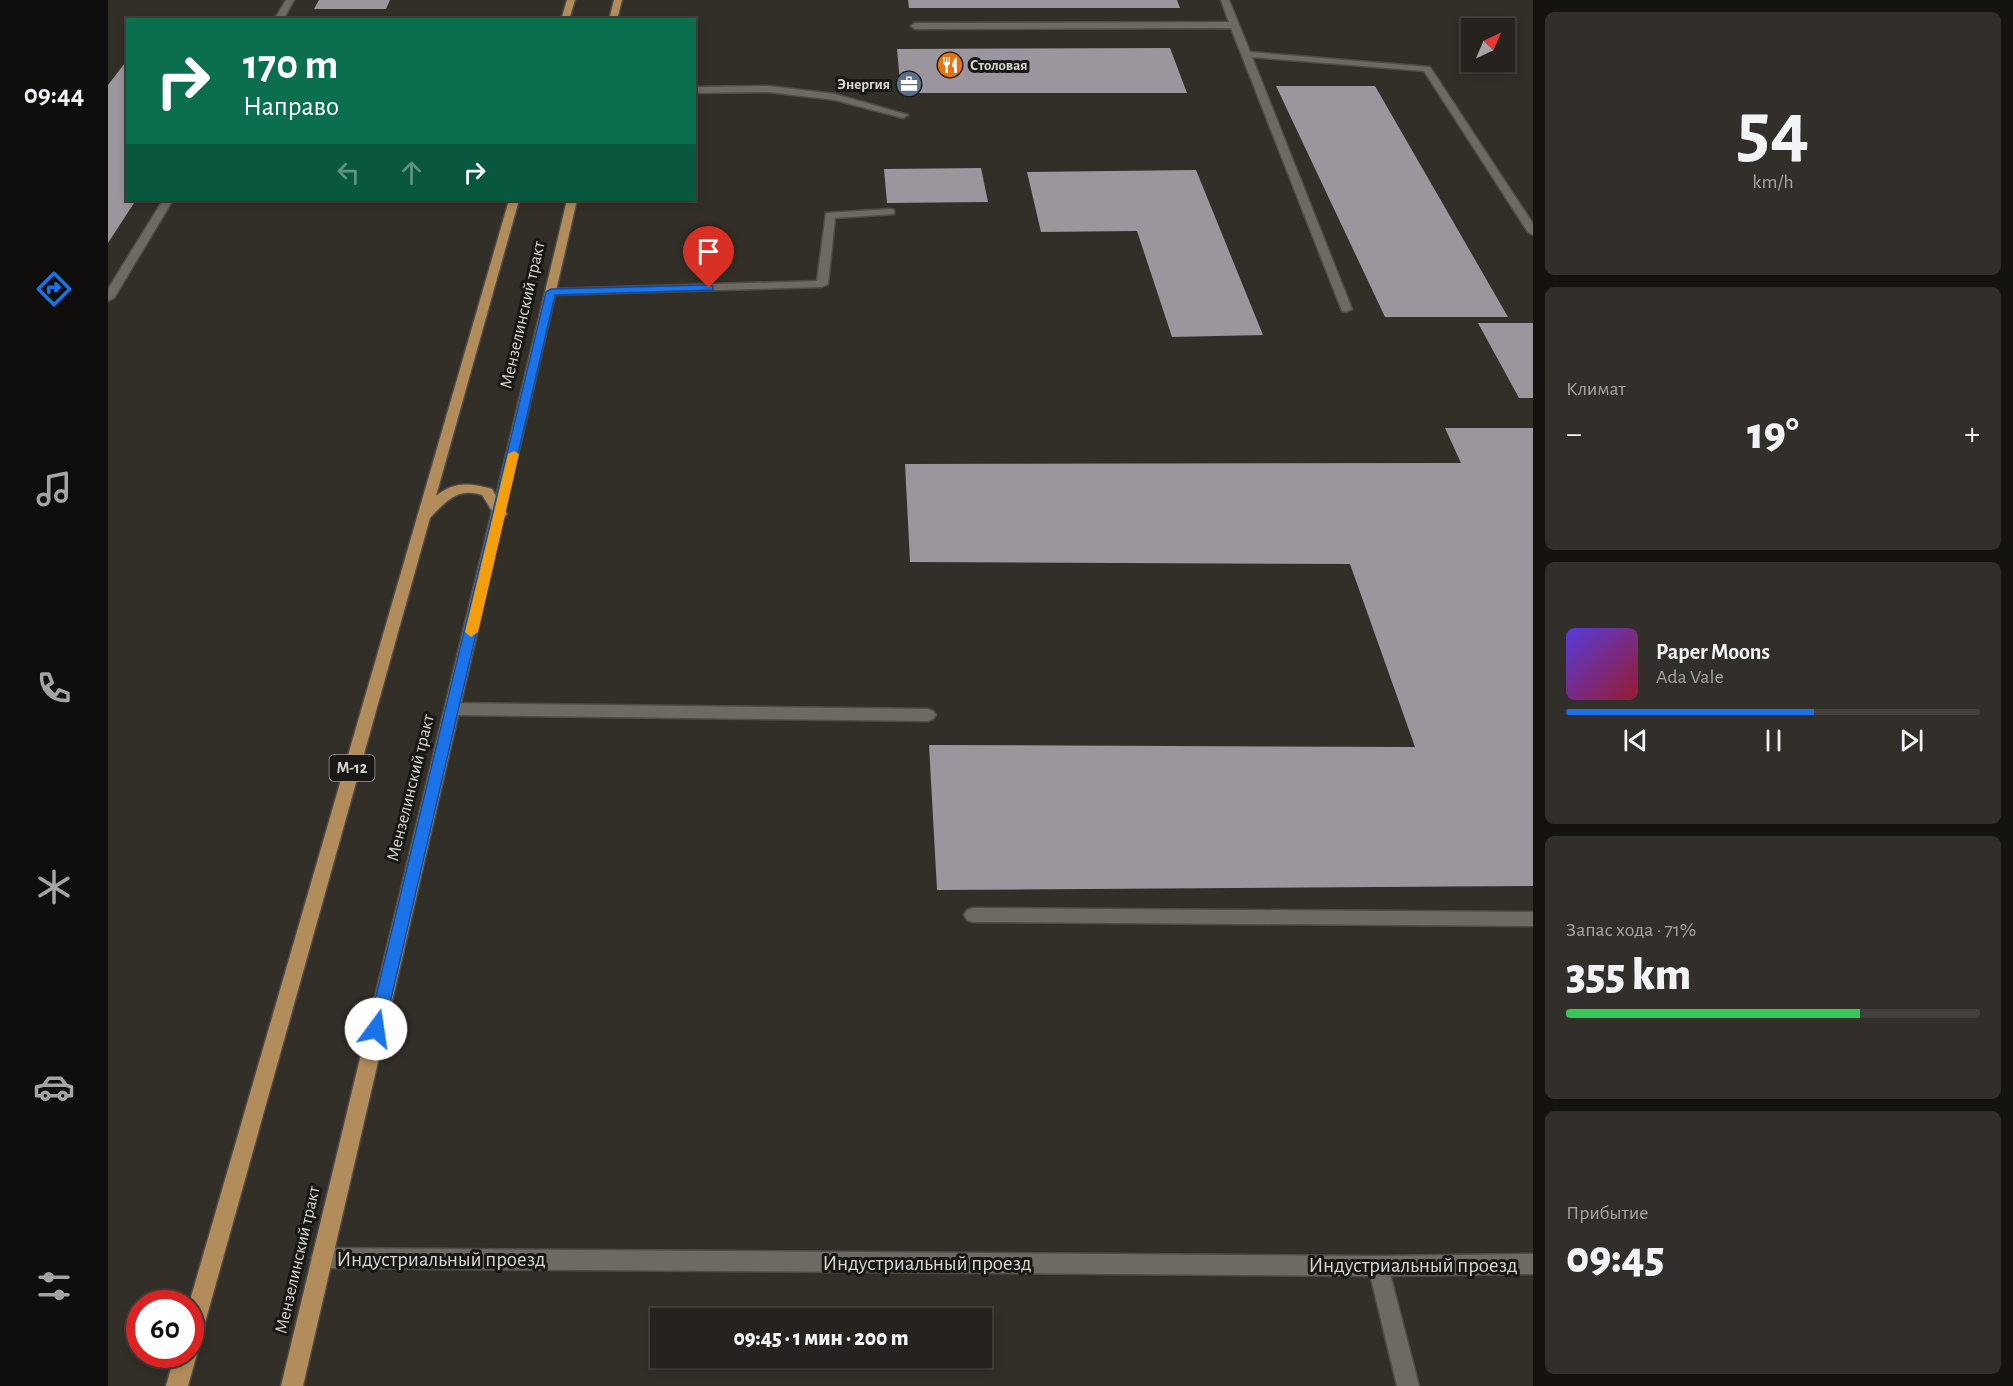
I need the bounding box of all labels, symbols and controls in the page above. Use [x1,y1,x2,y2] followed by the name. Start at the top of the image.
[1461,18,1515,72] north arrow
[1461,18,1515,72] map controls
[144,42,222,120] icon: right
[243,44,338,86] text: 170 m
[935,50,965,80] restaurant icon: Столовая
[970,58,1028,73] place label: Столовая
[894,69,924,99] office icon: Энергия
[837,77,890,92] place label: Энергия
[24,81,84,108] text: 09:44
[1737,92,1809,170] text: 54
[243,93,339,120] text: Направо
[332,156,365,189] icon: left
[395,156,428,189] icon: ahead
[458,156,491,189] icon: right
[1752,172,1794,192] text: km/h
[683,226,734,288] pin
[692,235,725,268] icon: arrive
[497,239,549,390] street label: Мензелинский тракт
[33,268,75,310] icon: directions
[1566,379,1626,399] text: Климат
[1747,412,1799,457] text: 19°
[1566,418,1582,451] text: −
[1964,418,1980,451] text: +
[33,468,75,510] icon: music
[1656,641,1770,663] text: Paper Moons
[33,667,75,709] icon: phone
[1656,667,1724,687] text: Ada Vale
[384,712,438,863] street label: Мензелинский тракт
[1619,724,1652,757] icon: previous
[1757,724,1790,757] icon: pause
[1895,724,1928,757] icon: next
[330,755,374,781] road number: М-12
[33,866,75,908] icon: climate
[1566,920,1696,940] text: Запас хода · 71%
[1566,953,1691,998] text: 355 km
[344,997,408,1061] position arrow
[33,1066,75,1108] icon: car
[272,1184,324,1335] street label: Мензелинский тракт
[1566,1203,1648,1223] text: Прибытие
[1566,1236,1664,1281] text: 09:45
[336,1249,546,1270] street label: Индустриальный проезд
[822,1253,1032,1274] street label: Индустриальный проезд
[1308,1255,1518,1276] street label: Индустриальный проезд
[33,1265,75,1307] icon: filters
[126,1290,204,1368] speed limit sign: 60
[733,1327,909,1349] text: 09:45 · 1 мин · 200 m

